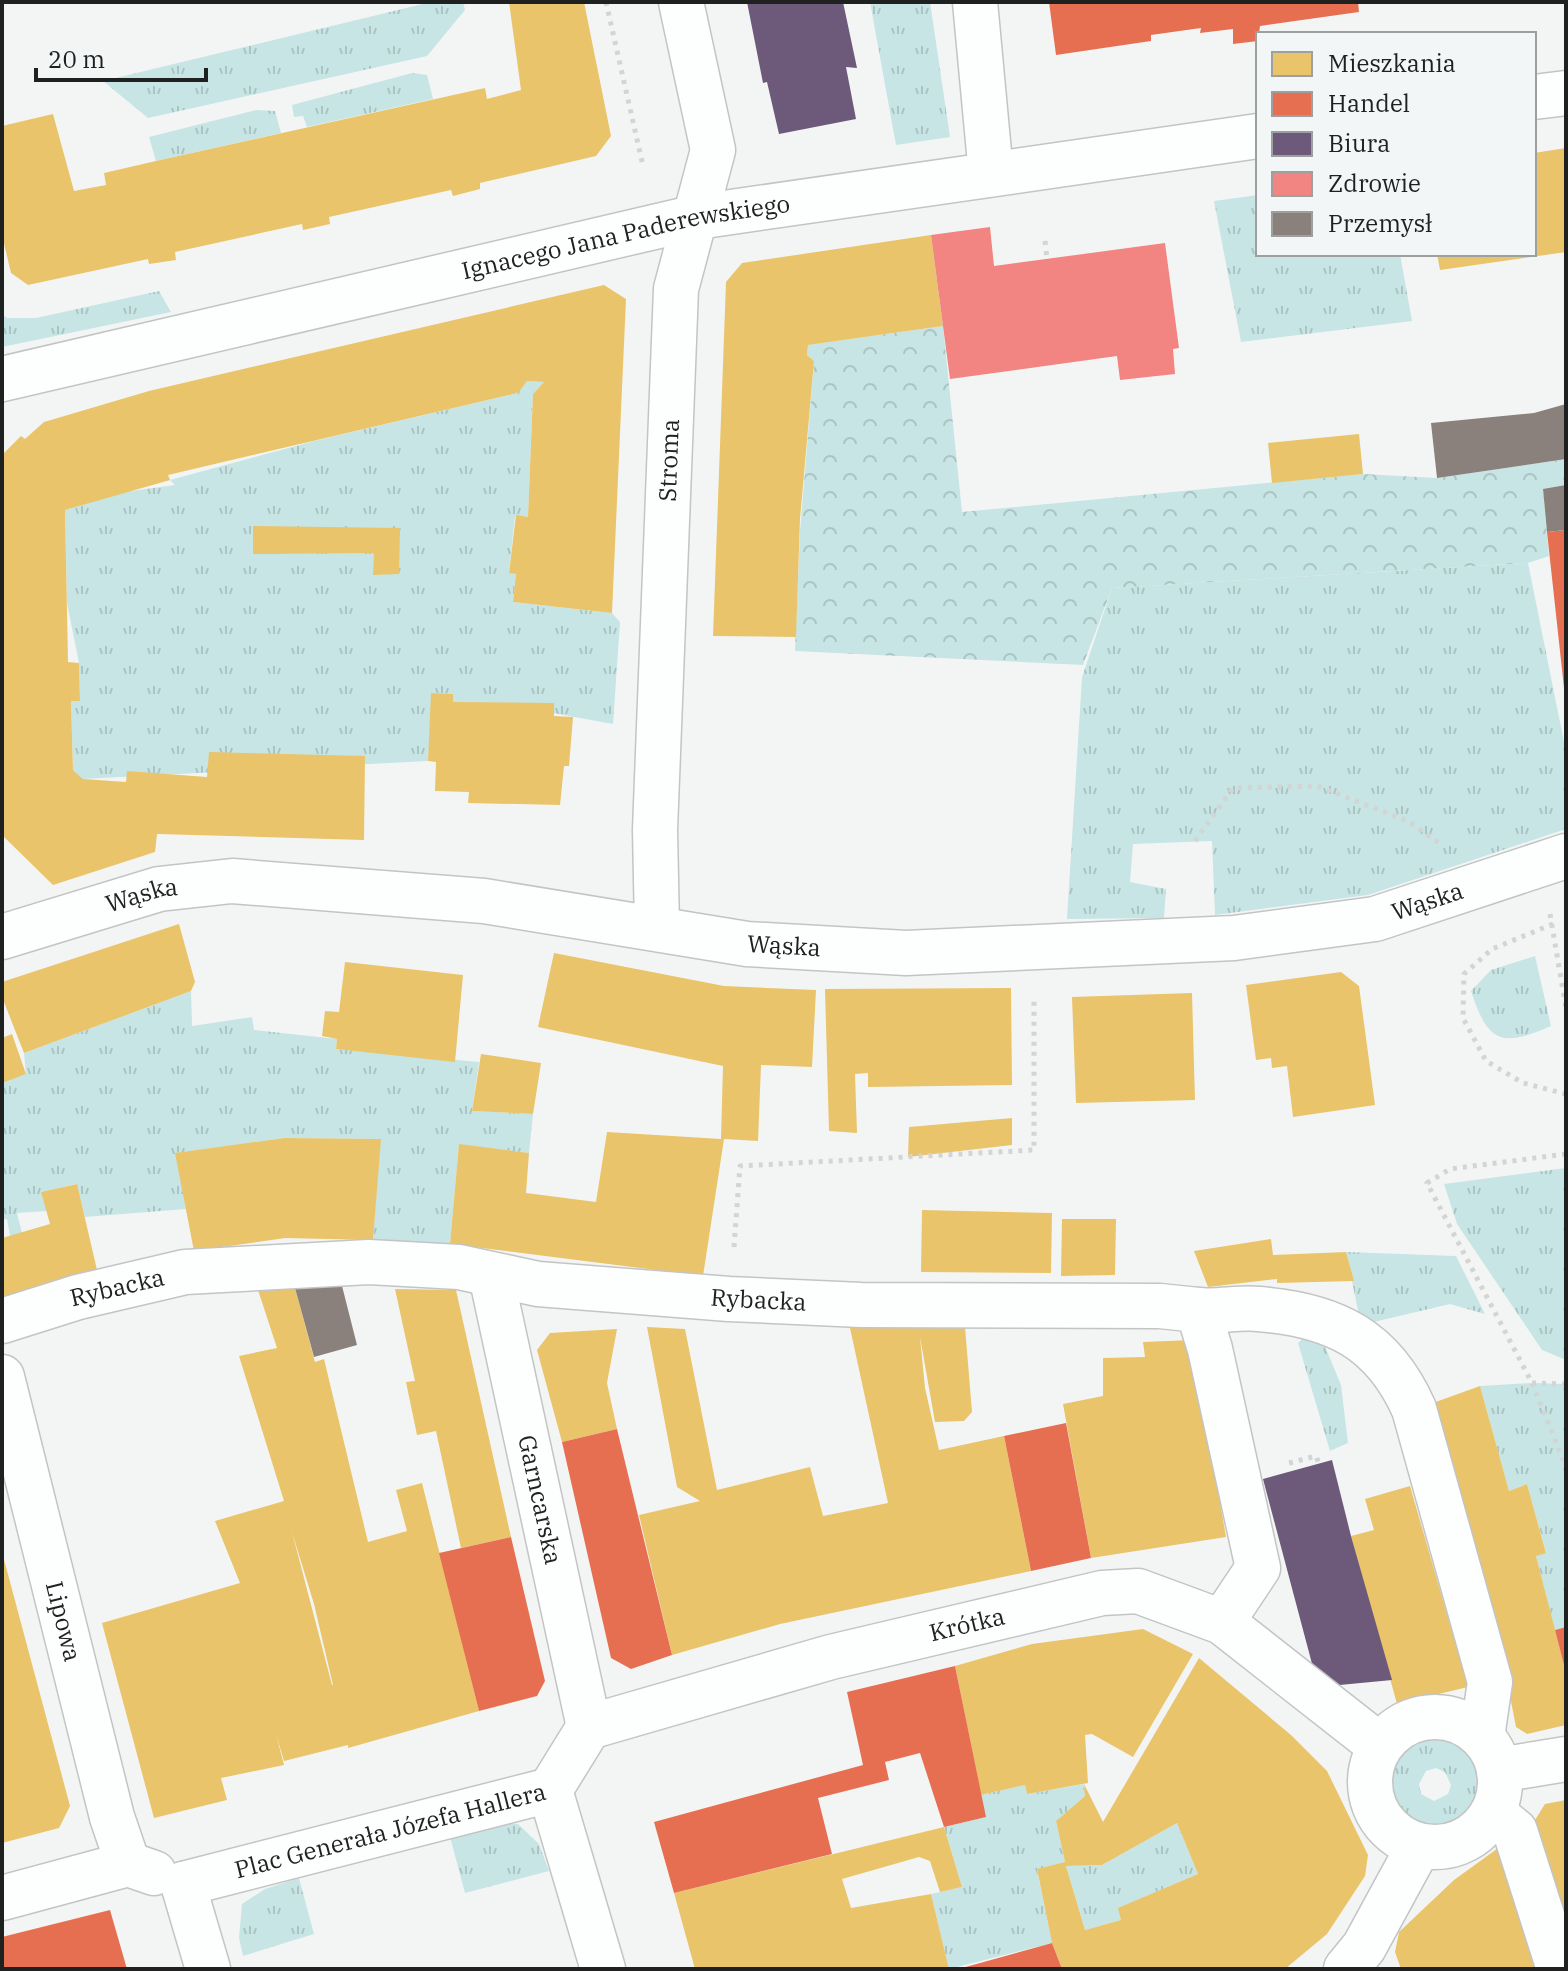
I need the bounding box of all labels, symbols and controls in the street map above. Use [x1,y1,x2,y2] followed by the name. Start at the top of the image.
[36,32,206,82] scale bar
[1256,32,1536,256] legend
[48,43,105,75] text: 20 m
[1328,47,1456,79] text: Mieszkania
[1328,87,1410,119] text: Handel
[1328,127,1390,159] text: Biura
[1328,167,1421,199] text: Zdrowie
[458,187,792,286] street label: Ignacego Jana Paderewskiego
[1328,207,1433,239] text: Przemysł
[651,418,686,502] street label: Stroma
[101,870,179,919] street label: Wąska
[1387,874,1467,927] street label: Wąska
[746,927,822,963] street label: Wąska
[67,1260,167,1313] street label: Rybacka
[709,1281,807,1318] street label: Rybacka
[511,1432,570,1567] street label: Garncarska
[39,1578,90,1665] street label: Lipowa
[926,1599,1008,1648] street label: Krótka
[231,1775,549,1885] street label: Plac Generała Józefa Hallera

